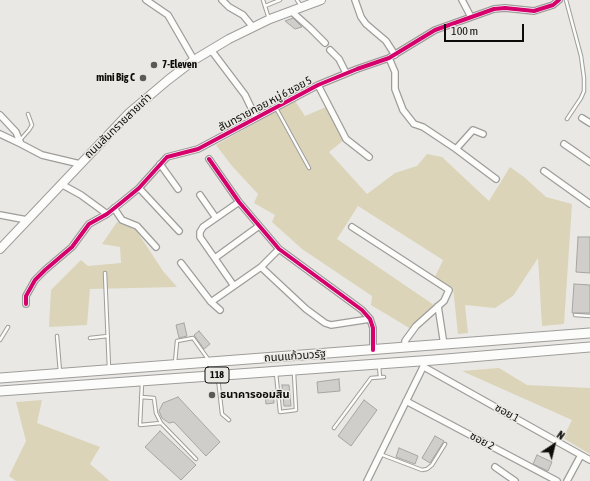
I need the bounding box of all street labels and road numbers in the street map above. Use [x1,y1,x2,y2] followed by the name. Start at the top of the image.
[216,74,314,134] street label: สันทรายทอย หมู่ 6 ซอย 5
[82,91,154,161] street label: ถนนสันทรายสายเก่า
[264,347,326,365] street label: ถนนแก้วนวรัฐ
[205,367,229,383] road number: 118
[493,401,521,425] street label: ซอย 1
[468,429,496,453] street label: ซอย 2

